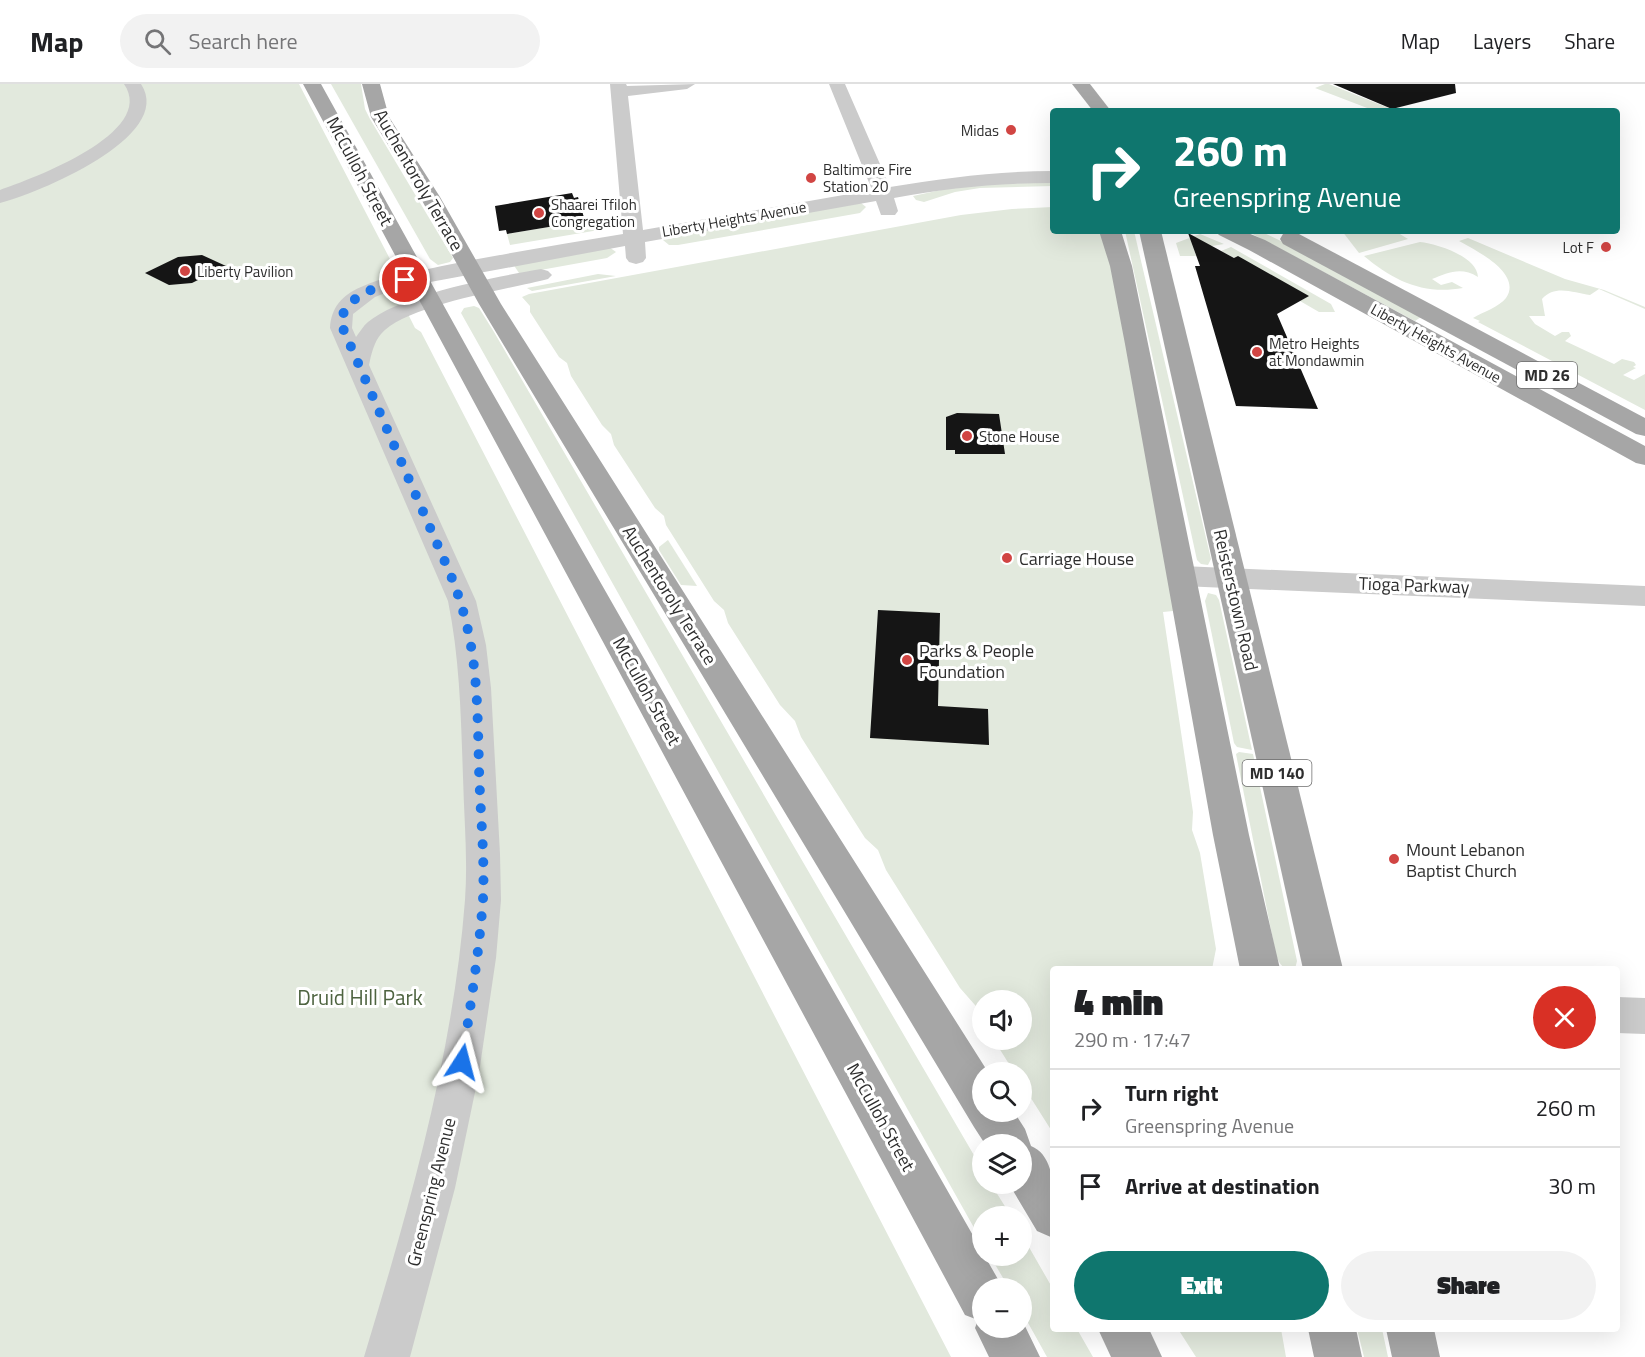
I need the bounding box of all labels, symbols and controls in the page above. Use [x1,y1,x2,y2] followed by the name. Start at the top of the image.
[120,14,540,68] search box
[30,20,84,63] text: Map
[189,24,298,58] text: Search here
[141,25,174,58] icon: search
[1401,25,1440,57] text: Map
[1473,25,1531,57] text: Layers
[1564,25,1615,57] text: Share
[367,104,471,256] street label: Auchentoroly Terrace
[320,112,400,231] street label: McCulloh Street
[1173,118,1288,182] text: 260 m
[961,119,999,142] place label: Midas
[1004,123,1018,137] marker: Midas
[1074,132,1152,210] icon: right
[823,158,912,198] place label: Baltimore Fire Station 20
[804,171,818,185] marker: Baltimore Fire Station 20
[1173,176,1401,217] text: Greenspring Avenue
[551,193,637,233] place label: Shaarei Tfiloh Congregation
[660,195,808,243] street label: Liberty Heights Avenue
[532,206,546,220] marker: Shaarei Tfiloh Congregation
[1563,236,1594,259] place label: Lot F
[1599,240,1613,254] marker: Lot F
[379,254,430,305] pin
[197,260,293,283] place label: Liberty Pavilion
[388,263,421,296] icon: arrive
[178,264,192,278] marker: Liberty Pavilion
[1367,298,1505,388] street label: Liberty Heights Avenue
[1269,332,1364,372] place label: Metro Heights at Mondawmin
[1250,345,1264,359] marker: Metro Heights at Mondawmin
[1517,362,1577,388] road number: MD 26
[979,425,1060,448] place label: Stone House
[960,429,974,443] marker: Stone House
[616,520,724,670] street label: Auchentoroly Terrace
[1207,527,1265,673] street label: Reisterstown Road
[1019,545,1134,572] place label: Carriage House
[1000,551,1014,565] marker: Carriage House
[1358,570,1470,600] street label: Tioga Parkway
[606,632,688,751] street label: McCulloh Street
[919,637,1034,685] place label: Parks & People Foundation
[900,653,914,667] marker: Parks & People Foundation
[1242,760,1312,786] road number: MD 140
[1406,836,1525,884] place label: Mount Lebanon Baptist Church
[1387,852,1401,866] marker: Mount Lebanon Baptist Church
[1074,974,1163,1029] text: 4 min
[297,981,423,1013] park label: Druid Hill Park
[1533,986,1596,1049] button: close
[972,990,1032,1338] map controls
[972,990,1032,1050] button: sound
[1074,1024,1191,1055] text: 290 m · 17:47
[430,1030,494,1094] position arrow
[840,1058,922,1177] street label: McCulloh Street
[972,1062,1032,1122] button: search
[1125,1076,1219,1110] text: Turn right
[1536,1091,1596,1125] text: 260 m
[1074,1092,1107,1125] icon: right
[1125,1110,1294,1141] text: Greenspring Avenue
[399,1115,463,1269] street label: Greenspring Avenue
[972,1134,1032,1194] button: layers
[1125,1169,1320,1203] text: Arrive at destination
[1548,1169,1596,1203] text: 30 m
[1074,1170,1107,1203] icon: arrive
[972,1206,1032,1266] button: +
[1074,1251,1329,1320] button: Exit
[1341,1251,1596,1320] button: Share
[972,1278,1032,1338] button: −

